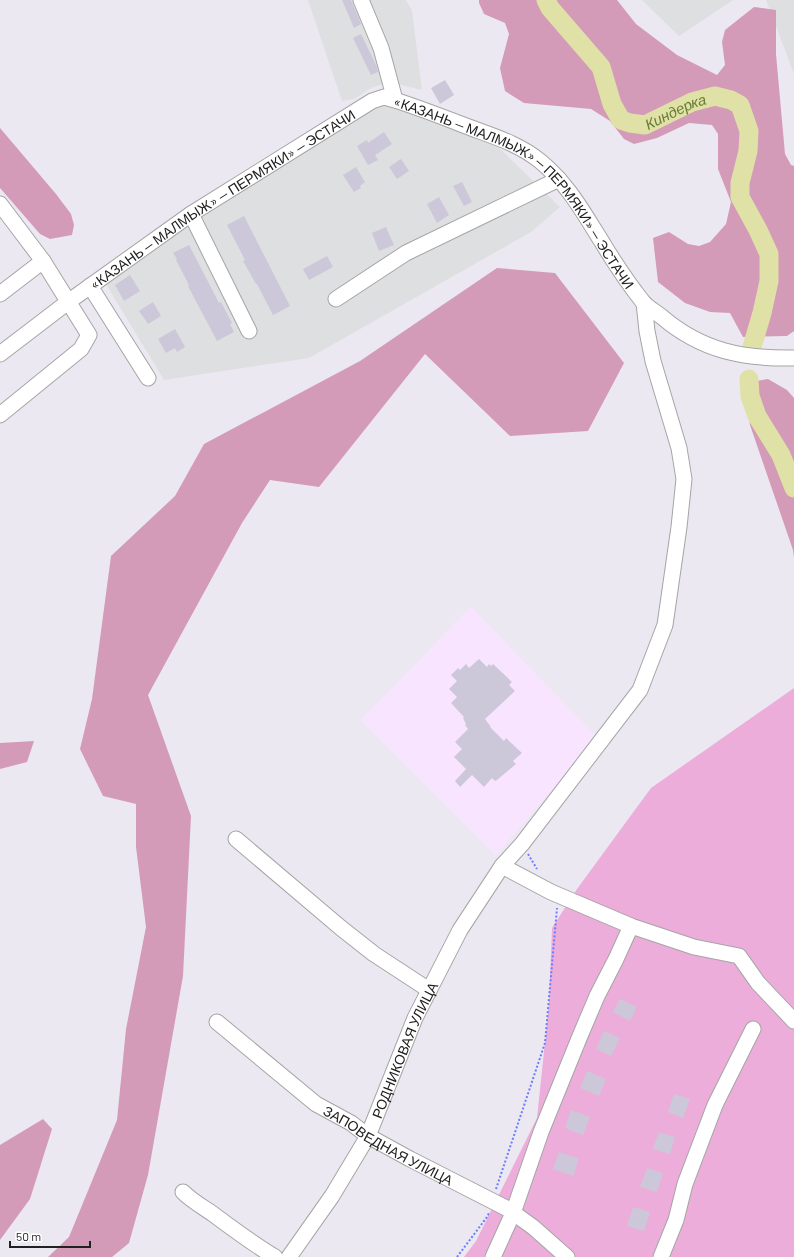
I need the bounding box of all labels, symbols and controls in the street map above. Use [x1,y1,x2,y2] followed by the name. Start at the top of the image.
[642,90,708,133] water label: Киндерка
[392,92,638,292] street label: «КАЗАНЬ — МАЛМЫЖ» — ПЕРМЯКИ» — ЭСТАЧИ
[86,105,358,293] street label: «КАЗАНЬ — МАЛМЫЖ» — ПЕРМЯКИ» — ЭСТАЧИ
[368,978,441,1121] street label: РОДНИКОВАЯ УЛИЦА
[321,1101,457,1189] street label: ЗАПОВЕДНАЯ УЛИЦА
[10,1223,90,1249] scale bar
[16,1229,41,1243] text: 50 m

